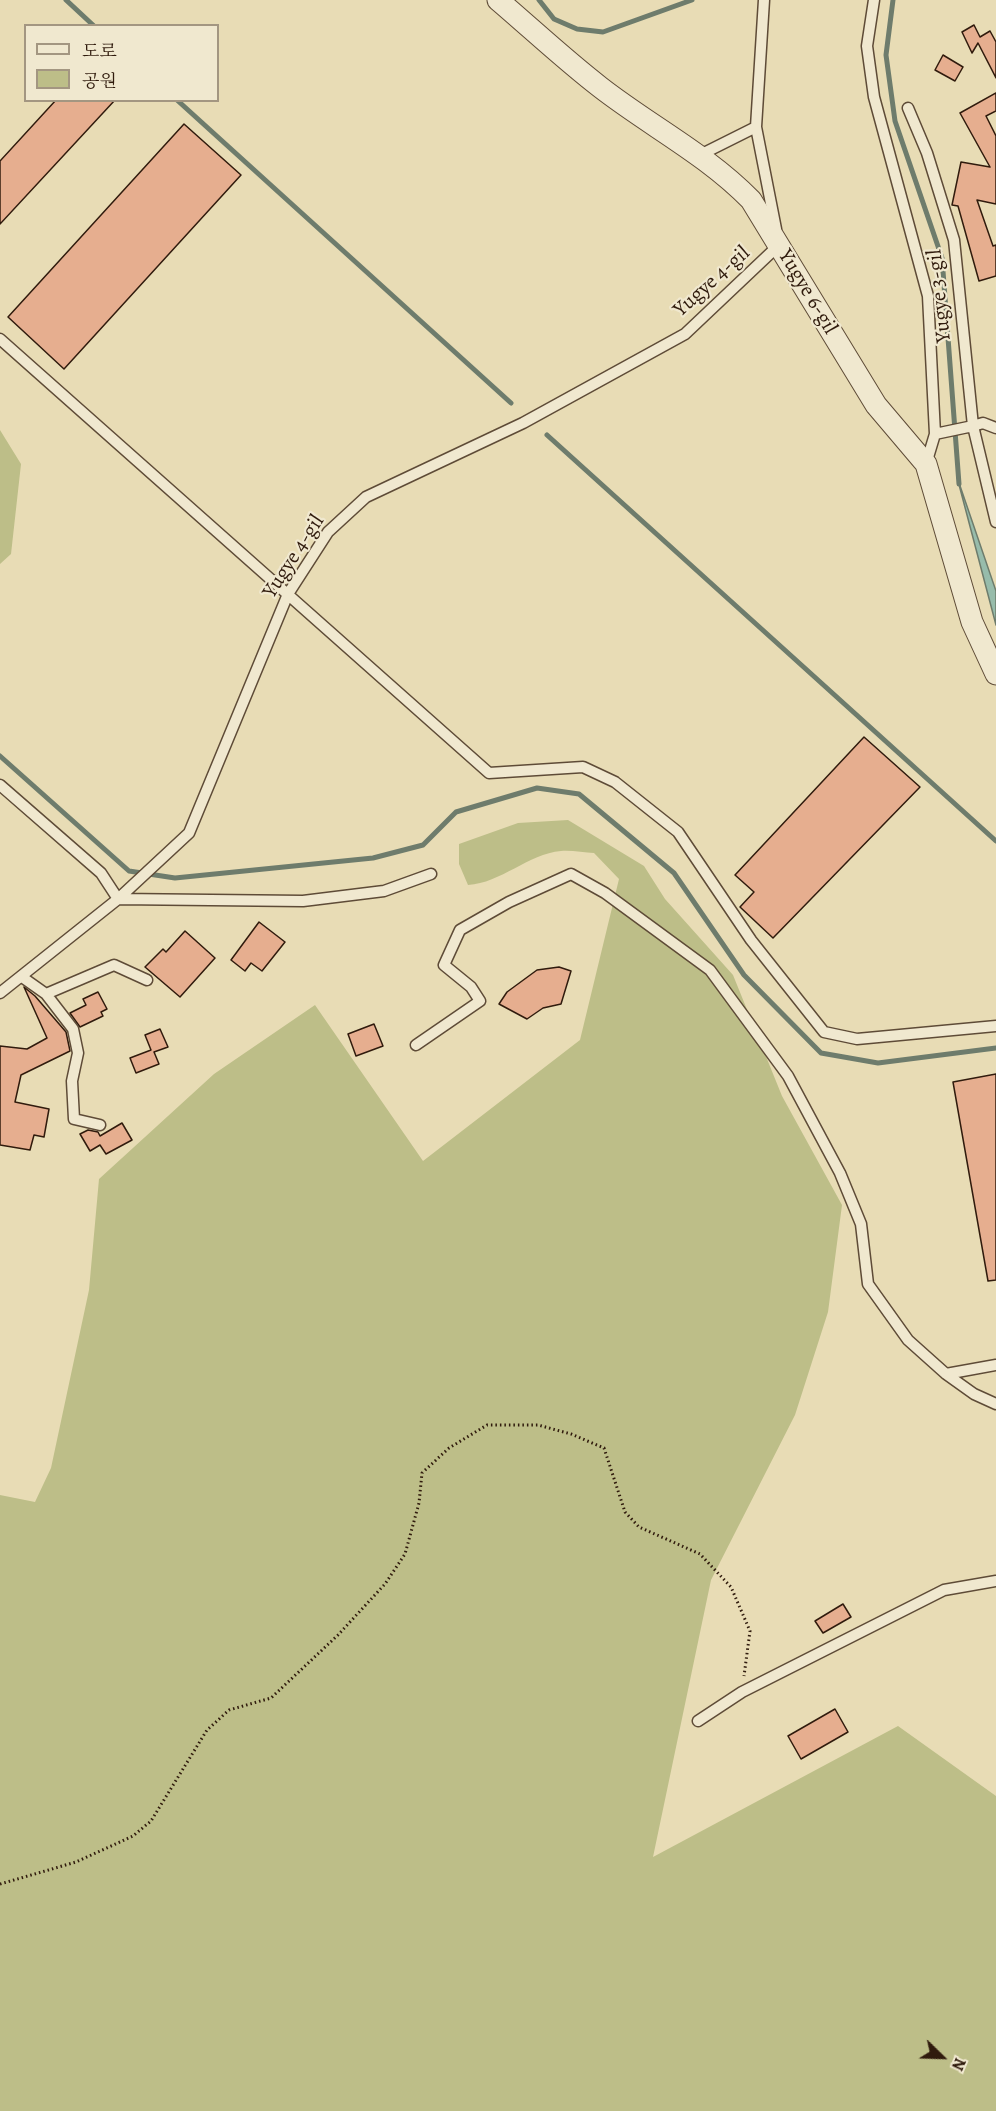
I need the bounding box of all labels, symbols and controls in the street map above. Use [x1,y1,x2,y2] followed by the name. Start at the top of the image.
[24,24,219,102] legend
[82,39,117,63] text: 도로
[82,69,117,93] text: 공원
[669,241,755,323] street label: Yugye 4-gil
[772,245,842,339] street label: Yugye 6-gil
[923,248,957,344] street label: Yugye 3-gil
[258,511,330,603] street label: Yugye 4-gil
[912,2027,972,2087] north arrow
[946,2054,971,2074] text: N

